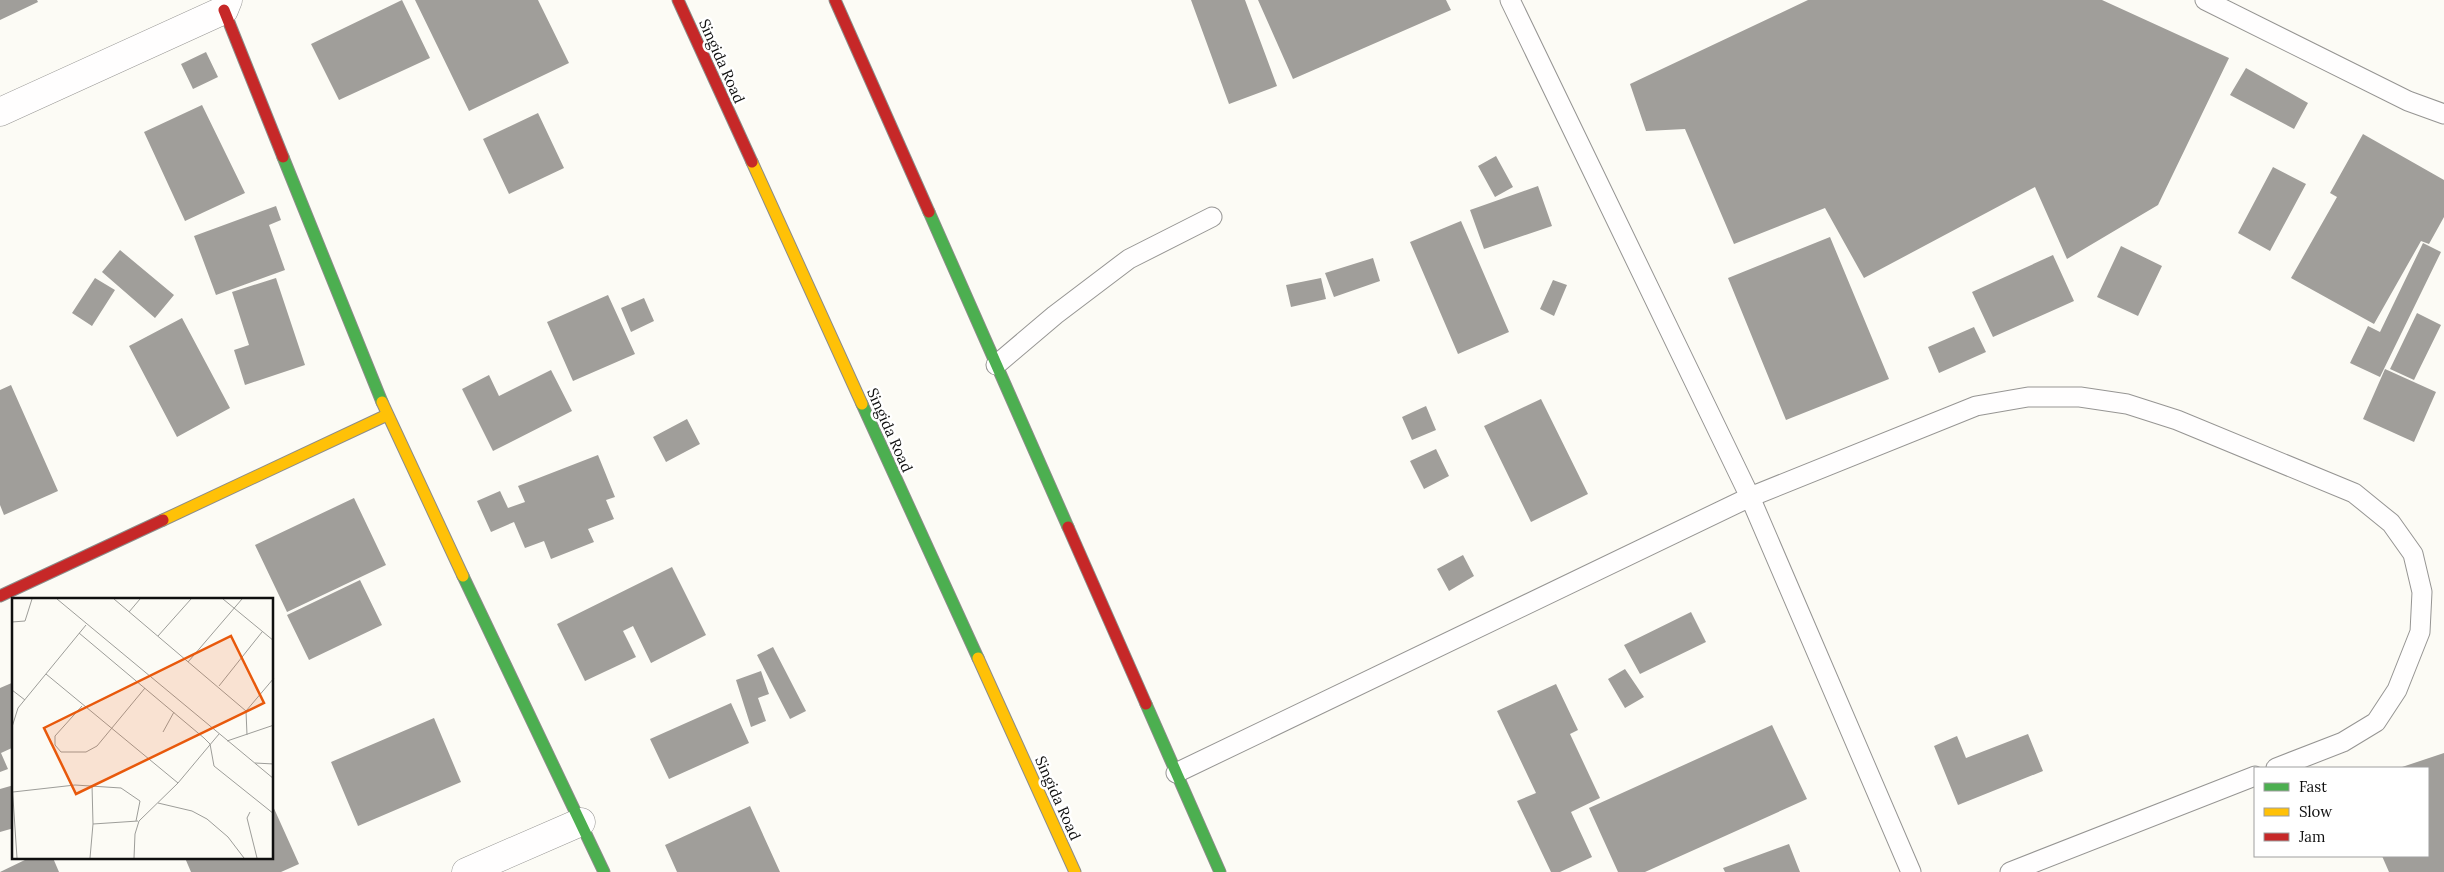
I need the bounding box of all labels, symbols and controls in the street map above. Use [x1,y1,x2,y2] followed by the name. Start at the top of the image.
[695,16,749,106] street label: Singida Road
[863,385,917,475] street label: Singida Road
[12,598,274,860] inset map
[1031,753,1085,843] street label: Singida Road
[2254,767,2429,857] legend
[2299,777,2327,796] text: Fast
[2299,802,2332,821] text: Slow
[2298,827,2326,846] text: Jam

